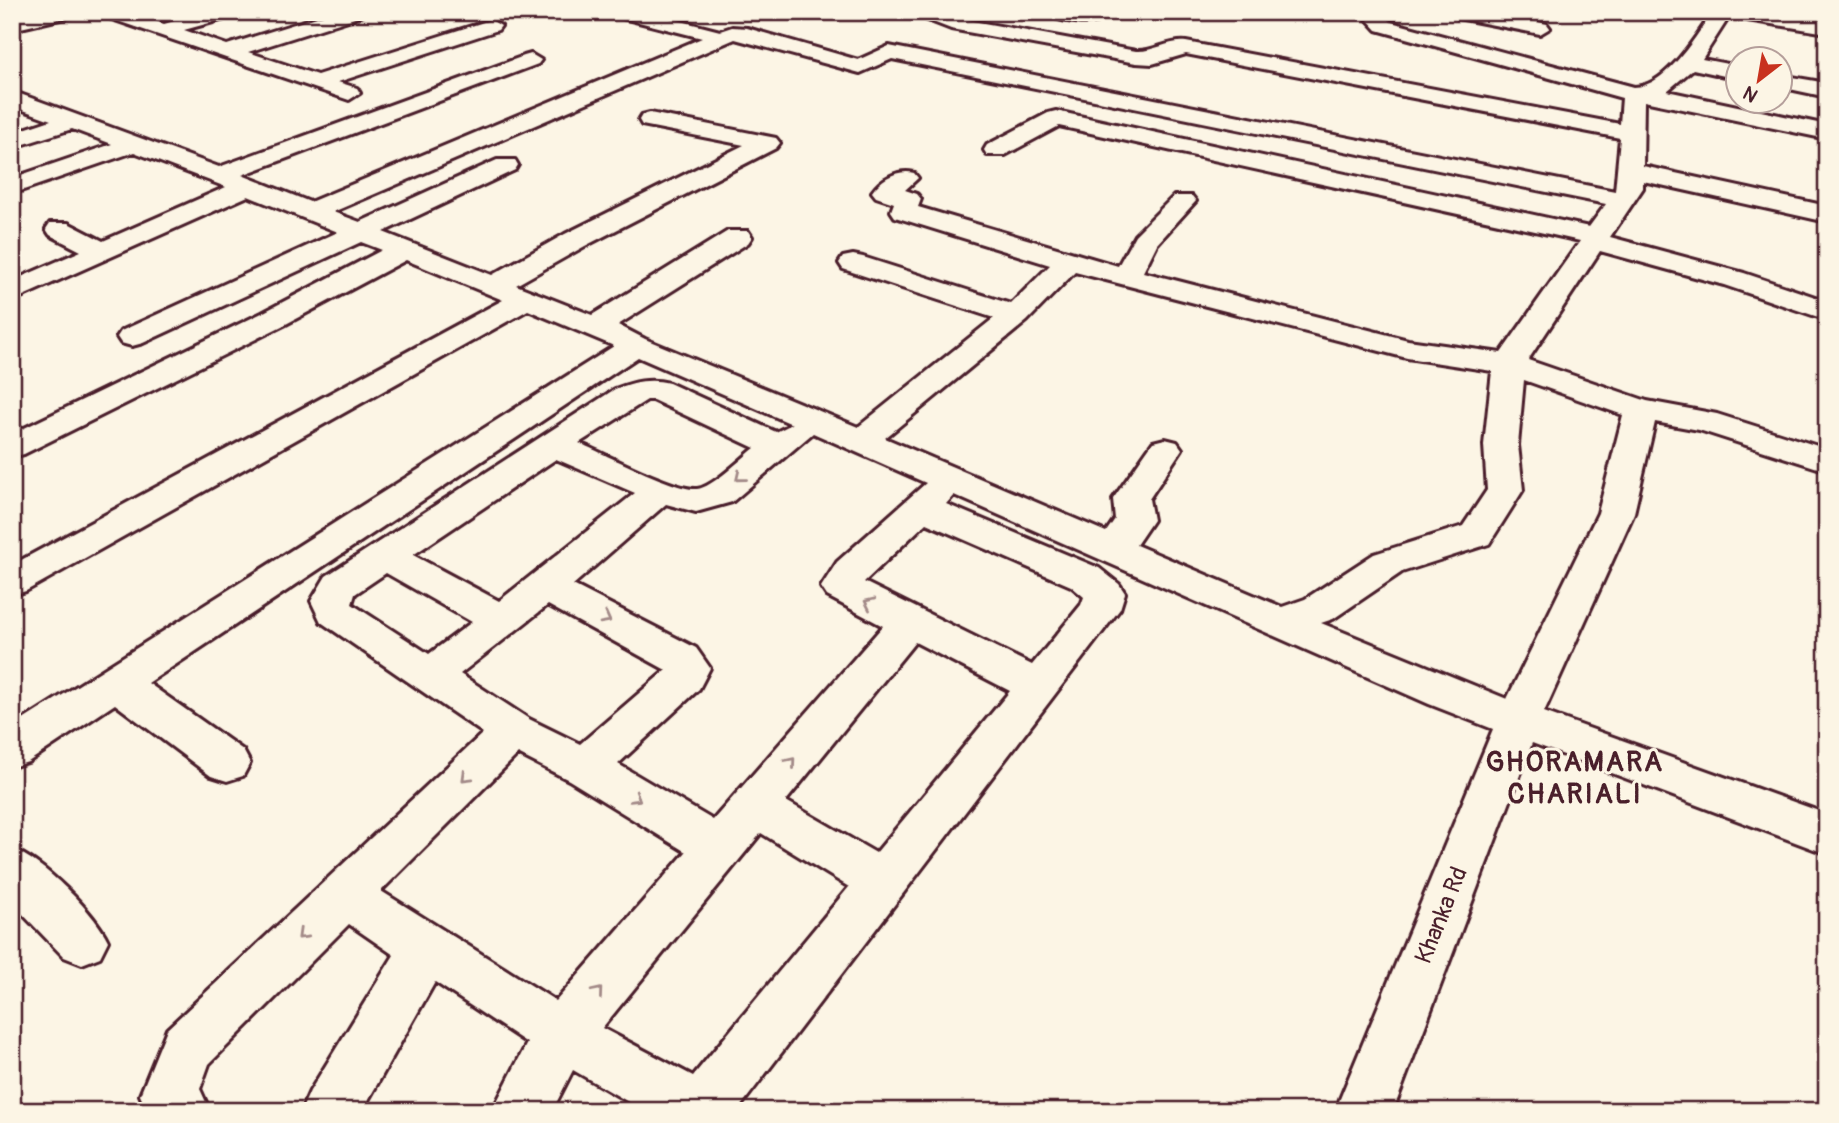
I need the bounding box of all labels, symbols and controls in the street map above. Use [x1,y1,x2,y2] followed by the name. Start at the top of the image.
[1724,46,1794,116] north arrow
[1739,80,1762,107] text: N
[735,468,747,481] one-way arrow
[864,598,876,612] one-way arrow
[599,611,611,624] one-way arrow
[1486,745,1664,812] district label: GHORAMARA CHARIALI
[783,757,795,770] one-way arrow
[461,768,474,781] one-way arrow
[628,789,641,802] one-way arrow
[1409,863,1474,968] street label: Khanka Rd
[298,927,310,939] one-way arrow
[589,988,602,1000] one-way arrow

